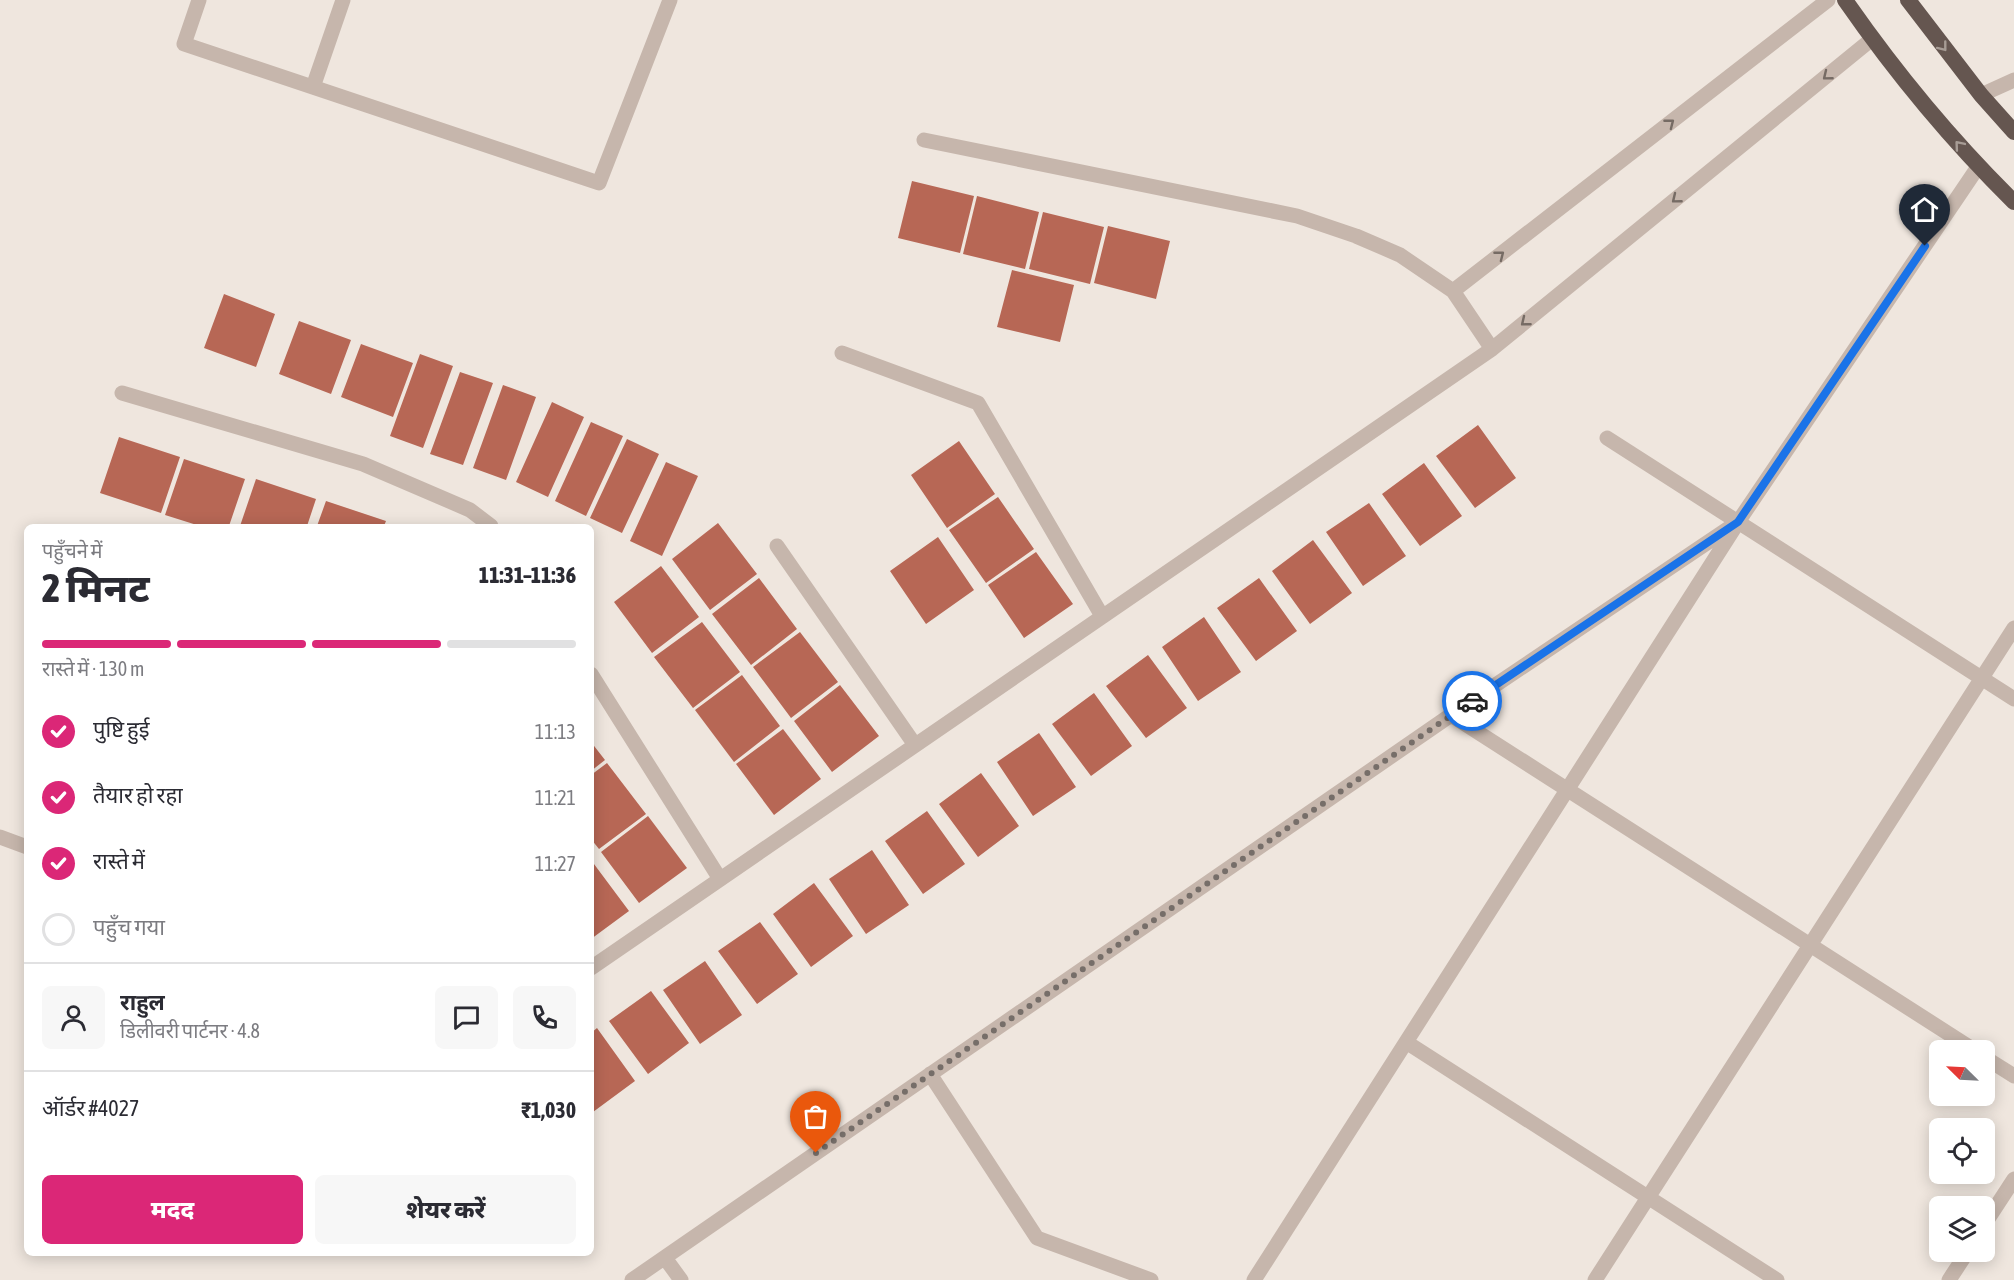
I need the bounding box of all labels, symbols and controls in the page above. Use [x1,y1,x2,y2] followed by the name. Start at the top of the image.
[1936,40,1947,51] one-way arrow
[1823,69,1834,80] one-way arrow
[1664,119,1675,130] one-way arrow
[1956,141,1967,152] one-way arrow
[1899,184,1950,246] pin
[1672,192,1683,203] one-way arrow
[1908,193,1941,226] icon: home
[1493,252,1504,263] one-way arrow
[1520,315,1531,326] one-way arrow
[42,539,102,562] text: पहुँचने में
[479,562,576,588] text: 11:31–11:36
[42,566,150,610] text: 2 मिनट
[42,657,144,680] text: रास्ते में · 130 m
[1442,671,1502,731] courier
[1456,685,1489,718] icon: car
[42,715,75,748] icon: check
[93,716,150,742] text: पुष्टि हुई
[535,720,576,743] text: 11:13
[42,781,75,814] icon: check
[93,782,183,808] text: तैयार हो रहा
[535,786,576,809] text: 11:21
[42,847,75,880] icon: check
[93,848,145,874] text: रास्ते में
[535,852,576,875] text: 11:27
[93,914,165,940] text: पहुँच गया
[42,986,105,1049] button: person
[435,986,498,1049] button: chat
[513,986,576,1049] button: phone
[120,989,165,1015] text: राहुल
[120,1019,260,1042] text: डिलीवरी पार्टनर · 4.8
[1929,1040,1995,1106] north arrow
[1929,1040,1995,1262] map controls
[790,1091,841,1153] pin
[42,1095,139,1121] text: ऑर्डर #4027
[521,1097,576,1123] text: ₹1,030
[799,1100,832,1133] icon: bag
[1929,1118,1995,1184] button: locate
[42,1175,303,1244] button: मदद
[315,1175,576,1244] button: शेयर करें
[1929,1196,1995,1262] button: layers

